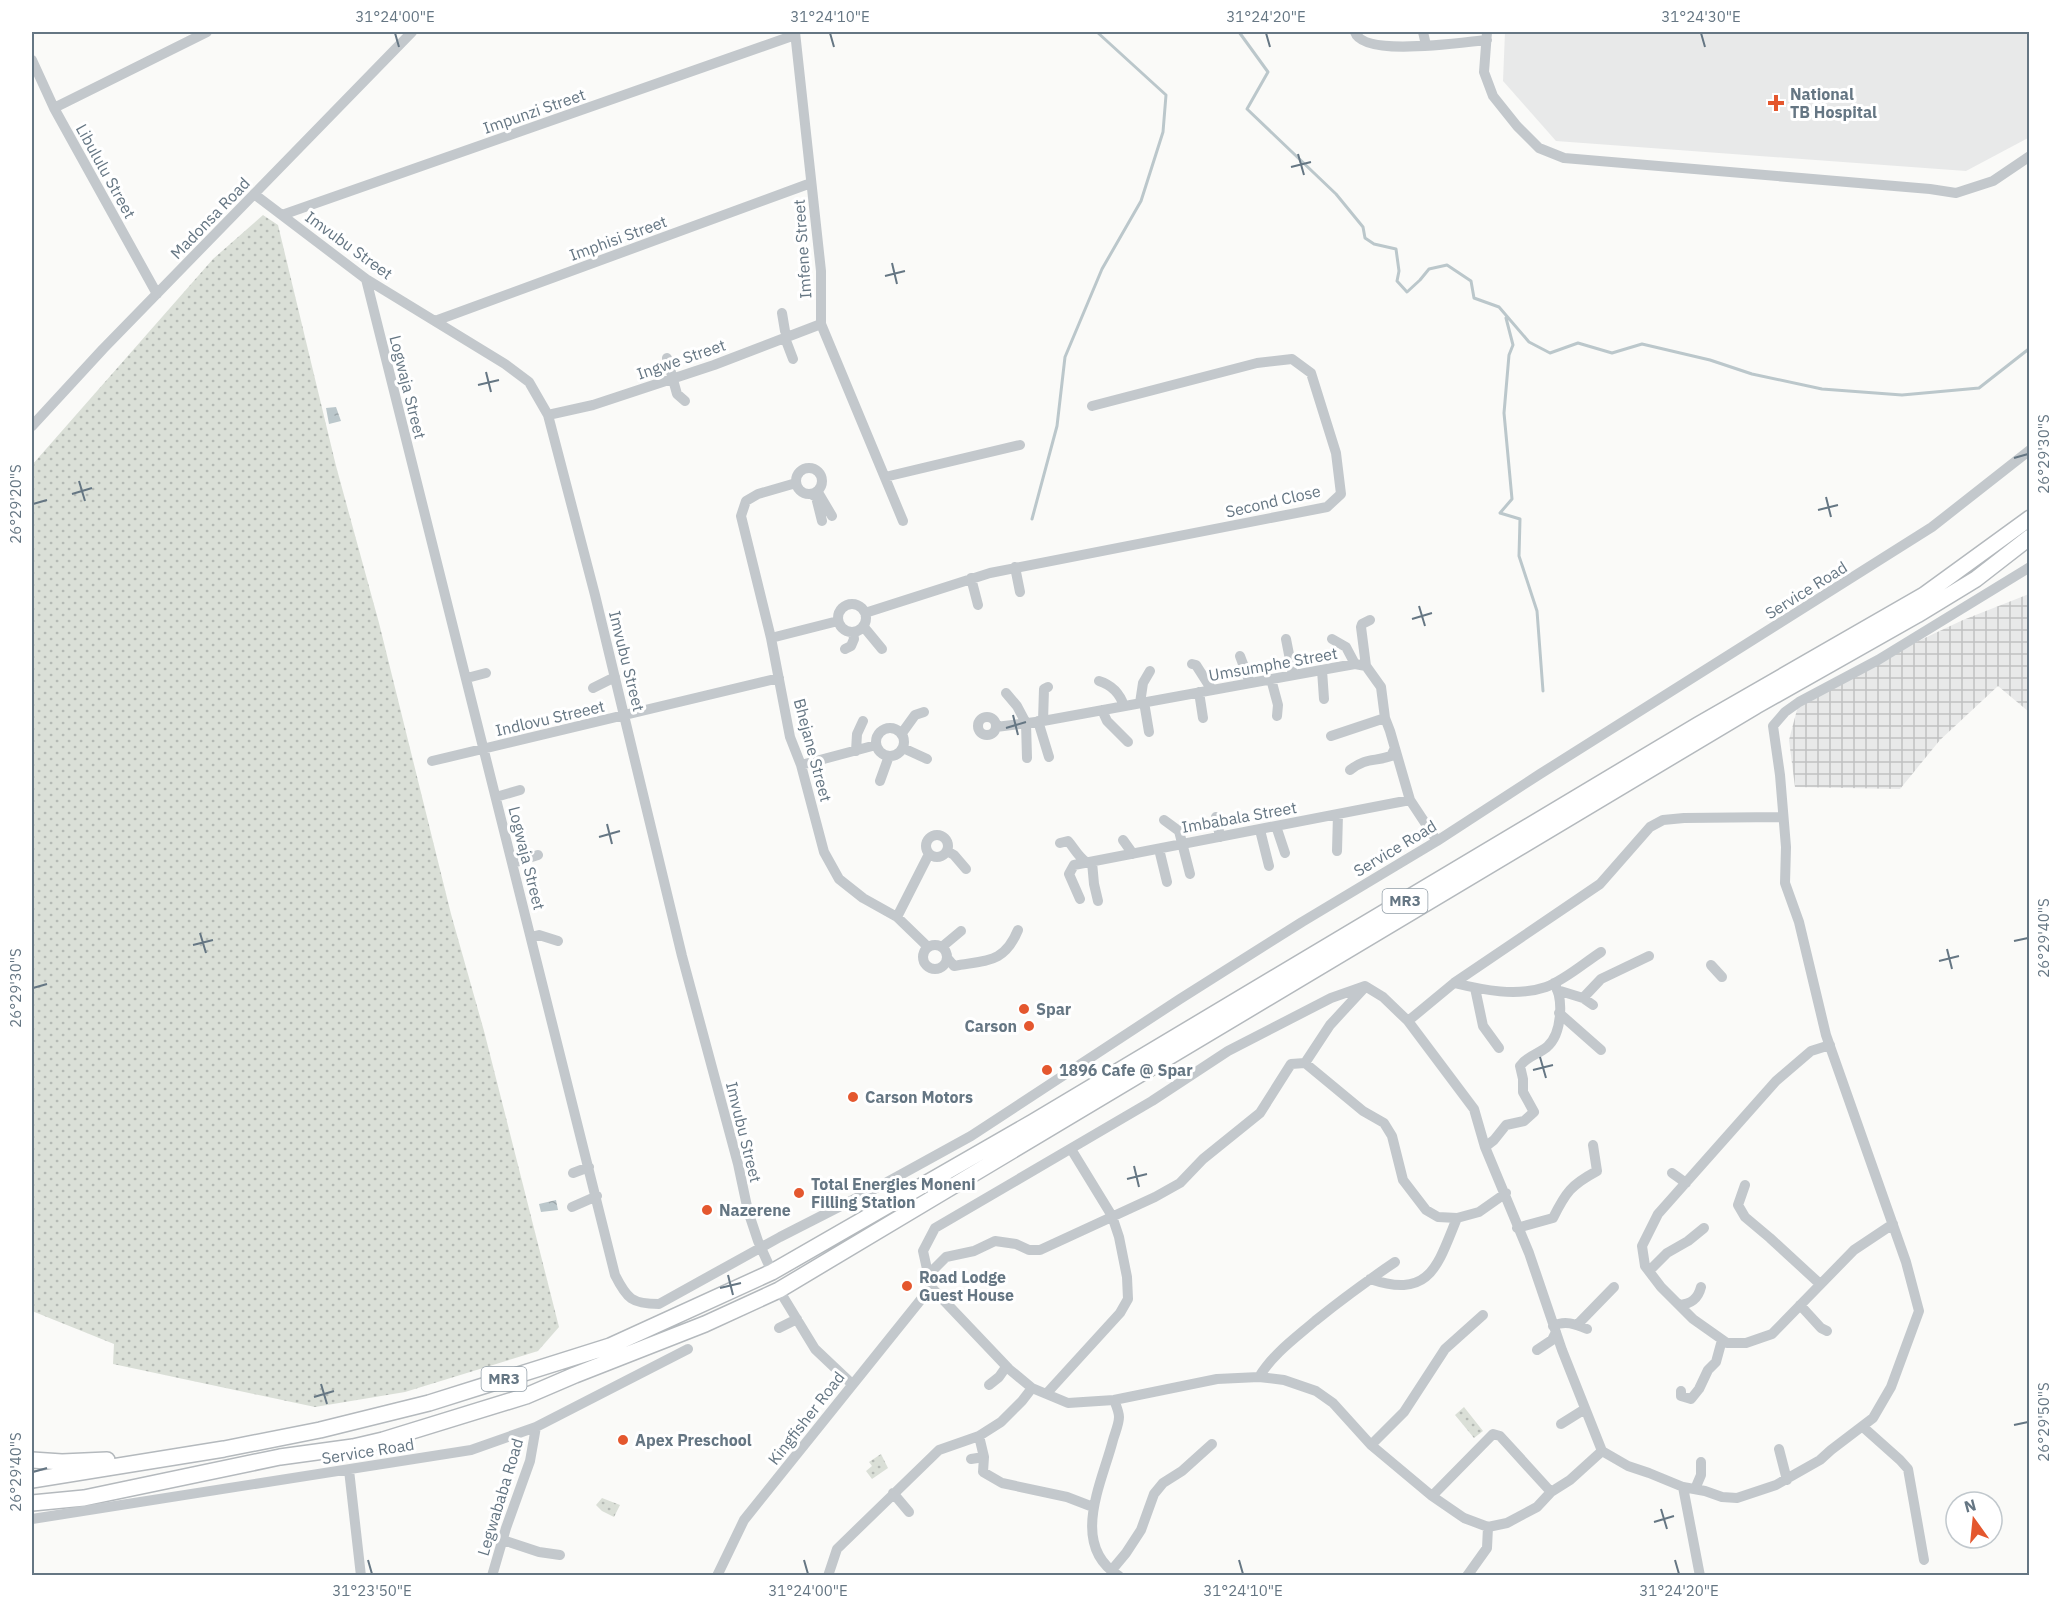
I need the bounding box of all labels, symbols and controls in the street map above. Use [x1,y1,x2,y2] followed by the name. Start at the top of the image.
[355,7,435,26] text: 31°24'00"E
[790,7,870,26] text: 31°24'10"E
[1226,7,1306,26] text: 31°24'20"E
[1661,7,1741,26] text: 31°24'30"E
[480,84,588,138] street label: Impunzi Street
[1790,84,1877,122] place label: National TB Hospital
[1767,94,1785,112] marker: National TB Hospital
[72,120,140,222] street label: Libululu Street
[166,173,254,263] street label: Madonsa Road
[789,199,815,299] street label: Imfene Street
[301,207,397,283] street label: Imvubu Street
[567,211,669,265] street label: Imphisi Street
[385,333,431,441] street label: Logwaja Street
[634,334,728,384] street label: Ingwe Street
[2034,414,2053,494] text: 26°29'30"S
[6,464,25,544] text: 26°29'20"S
[1224,480,1323,522] street label: Second Close
[1761,557,1851,623] street label: Service Road
[605,608,649,714] street label: Imvubu Street
[1207,643,1339,685] street label: Umsumphe Street
[493,696,607,740] street label: Indlovu Streeet
[790,696,836,804] street label: Bhejane Street
[1180,797,1298,837] street label: Imbabala Street
[504,804,550,912] street label: Logwaja Street
[1350,815,1440,881] street label: Service Road
[1382,889,1428,913] road number: MR3
[2034,898,2053,978] text: 26°29'40"S
[6,948,25,1028] text: 26°29'30"S
[1036,999,1072,1019] place label: Spar
[1017,1002,1031,1016] marker: Spar
[964,1016,1017,1036] place label: Carson
[1022,1019,1036,1033] marker: Carson
[1059,1060,1193,1080] place label: 1896 Cafe @ Spar
[1040,1063,1054,1077] marker: 1896 Cafe @ Spar
[722,1079,766,1185] street label: Imvubu Street
[865,1087,973,1107] place label: Carson Motors
[846,1090,860,1104] marker: Carson Motors
[811,1174,976,1212] place label: Total Energies Moneni Filling Station
[792,1186,806,1200] marker: Total Energies Moneni Filling Station
[719,1200,791,1220] place label: Nazerene
[700,1203,714,1217] marker: Nazerene
[919,1267,1014,1305] place label: Road Lodge Guest House
[900,1279,914,1293] marker: Road Lodge Guest House
[482,1367,526,1391] road number: MR3
[763,1367,849,1469] street label: Kingfisher Road
[2034,1382,2053,1462] text: 26°29'50"S
[635,1430,752,1450] place label: Apex Preschool
[6,1432,25,1512] text: 26°29'40"S
[616,1433,630,1447] marker: Apex Preschool
[320,1434,416,1468] street label: Service Road
[473,1436,527,1558] street label: Legwababa Road
[1944,1490,2004,1550] north arrow
[1962,1494,1978,1517] text: N
[332,1581,412,1600] text: 31°23'50"E
[768,1581,848,1600] text: 31°24'00"E
[1203,1581,1283,1600] text: 31°24'10"E
[1639,1581,1719,1600] text: 31°24'20"E

